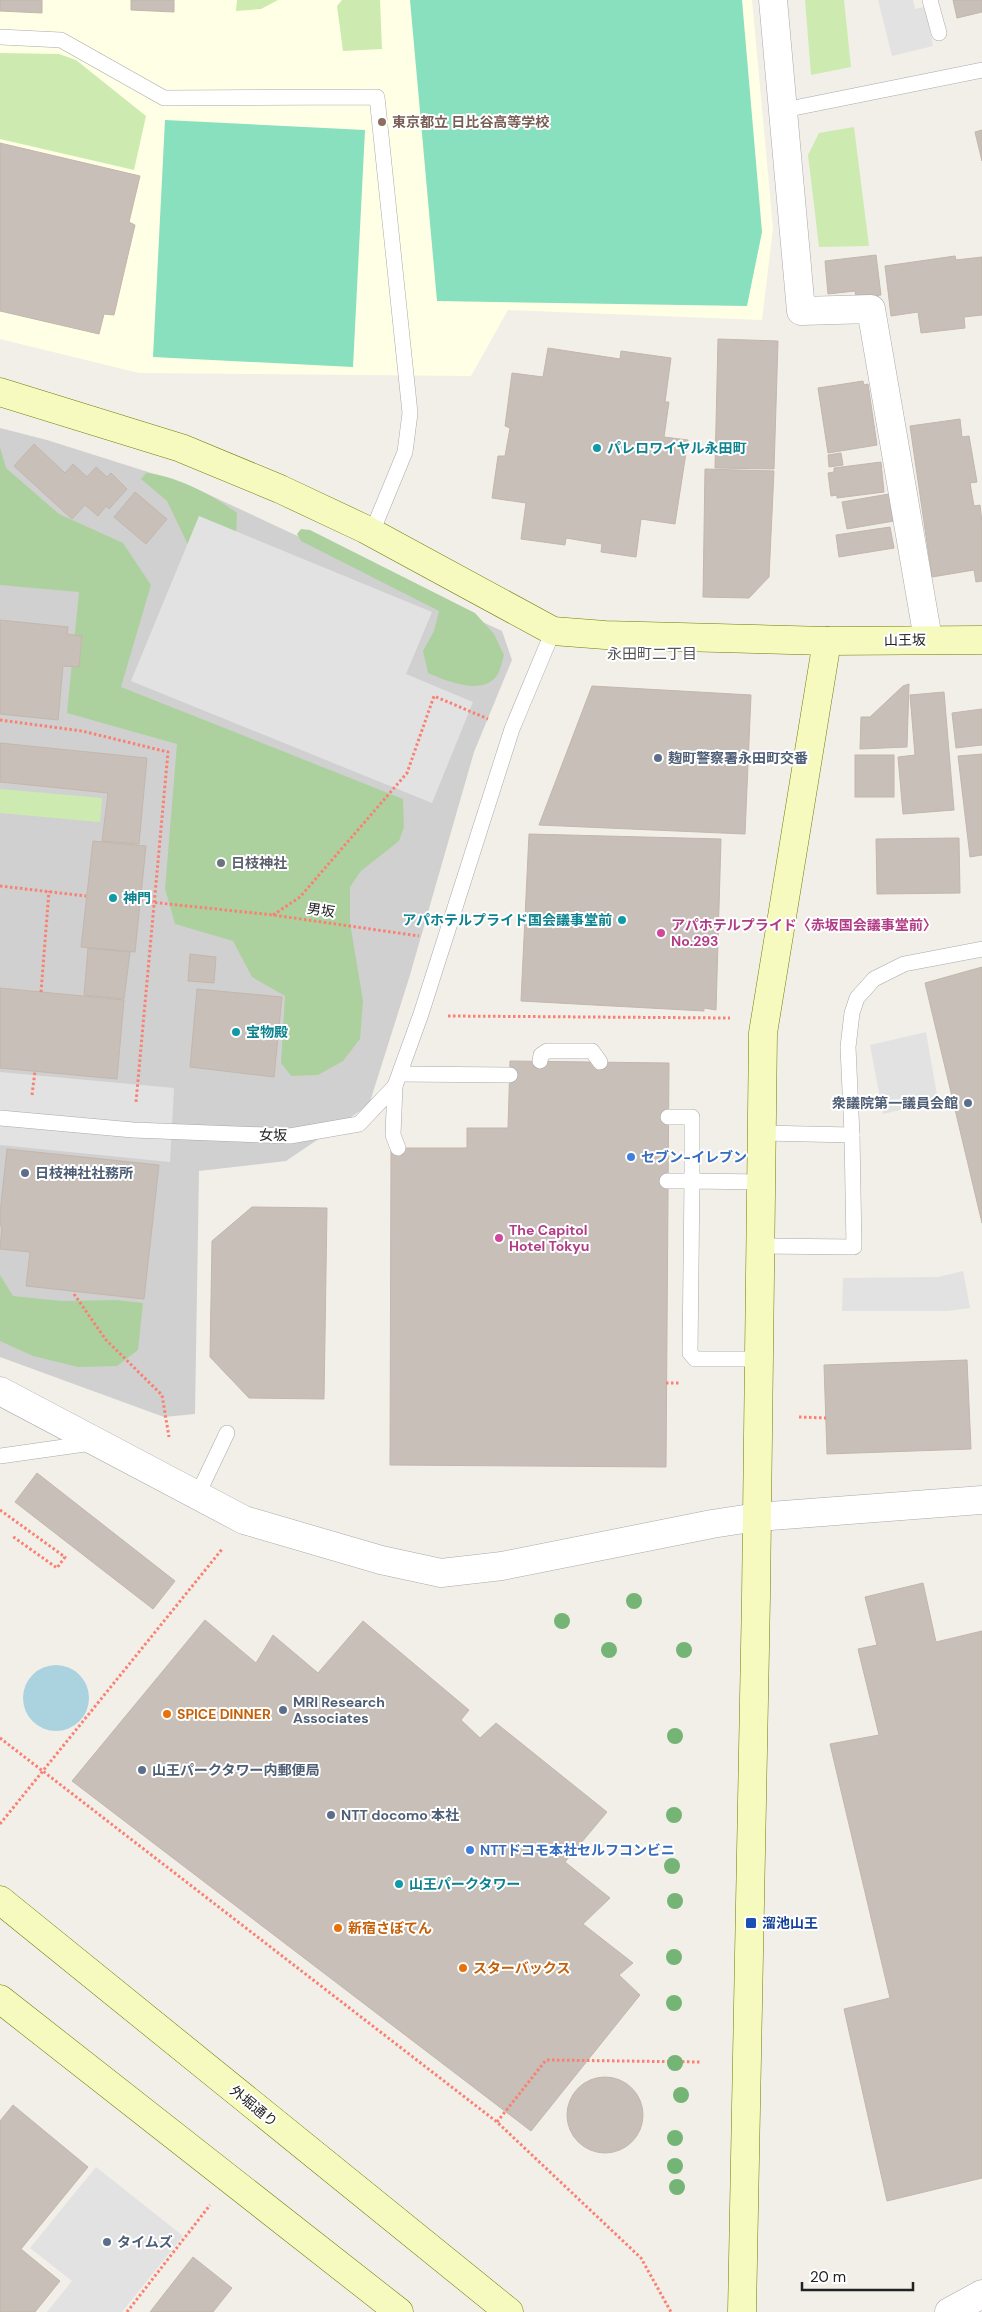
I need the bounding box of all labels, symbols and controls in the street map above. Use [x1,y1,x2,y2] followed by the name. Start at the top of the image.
[392,113,549,131] place label: 東京都立 日比谷高等学校
[376,116,388,128] marker: 東京都立 日比谷高等学校
[607,439,747,457] place label: パレロワイヤル永田町
[591,442,603,454] marker: パレロワイヤル永田町
[884,631,926,649] street label: 山王坂
[607,644,697,664] district label: 永田町二丁目
[668,749,808,767] place label: 麹町警察署永田町交番
[652,752,664,764] marker: 麹町警察署永田町交番
[231,854,287,872] place label: 日枝神社
[215,857,227,869] marker: 日枝神社
[123,889,151,907] place label: 神門
[107,892,119,904] marker: 神門
[306,899,336,921] street label: 男坂
[402,911,612,929] place label: アパホテルプライド国会議事堂前
[616,914,628,926] marker: アパホテルプライド国会議事堂前
[671,916,937,950] place label: アパホテルプライド〈赤坂国会議事堂前〉 No.293
[655,927,667,939] marker: アパホテルプライド〈赤坂国会議事堂前〉 No.293
[246,1023,288,1041] place label: 宝物殿
[230,1026,242,1038] marker: 宝物殿
[832,1094,958,1112] place label: 衆議院第一議員会館
[962,1097,974,1109] marker: 衆議院第一議員会館
[259,1126,287,1144] street label: 女坂
[641,1148,747,1166] place label: セブン-イレブン
[625,1151,637,1163] marker: セブン-イレブン
[35,1164,133,1182] place label: 日枝神社社務所
[19,1167,31,1179] marker: 日枝神社社務所
[509,1221,589,1255] place label: The Capitol Hotel Tokyu
[493,1232,505,1244] marker: The Capitol Hotel Tokyu
[293,1693,385,1727] place label: MRI Research Associates
[277,1704,289,1716] marker: MRI Research Associates
[177,1705,271,1723] place label: SPICE DINNER
[161,1708,173,1720] marker: SPICE DINNER
[152,1761,319,1779] place label: 山王パークタワー内郵便局
[136,1764,148,1776] marker: 山王パークタワー内郵便局
[341,1806,459,1824] place label: NTT docomo 本社
[325,1809,337,1821] marker: NTT docomo 本社
[480,1841,675,1859] place label: NTTドコモ本社セルフコンビニ
[464,1844,476,1856] marker: NTTドコモ本社セルフコンビニ
[409,1875,520,1893] place label: 山王パークタワー
[393,1878,405,1890] marker: 山王パークタワー
[762,1914,818,1932] place label: 溜池山王
[744,1916,758,1930] marker: 溜池山王
[348,1919,432,1937] place label: 新宿さぼてん
[332,1922,344,1934] marker: 新宿さぼてん
[473,1959,570,1977] place label: スターバックス
[457,1962,469,1974] marker: スターバックス
[227,2081,281,2131] street label: 外堀通り
[117,2233,173,2251] place label: タイムズ
[101,2236,113,2248] marker: タイムズ
[802,2260,913,2292] scale bar
[810,2267,846,2287] text: 20 m

